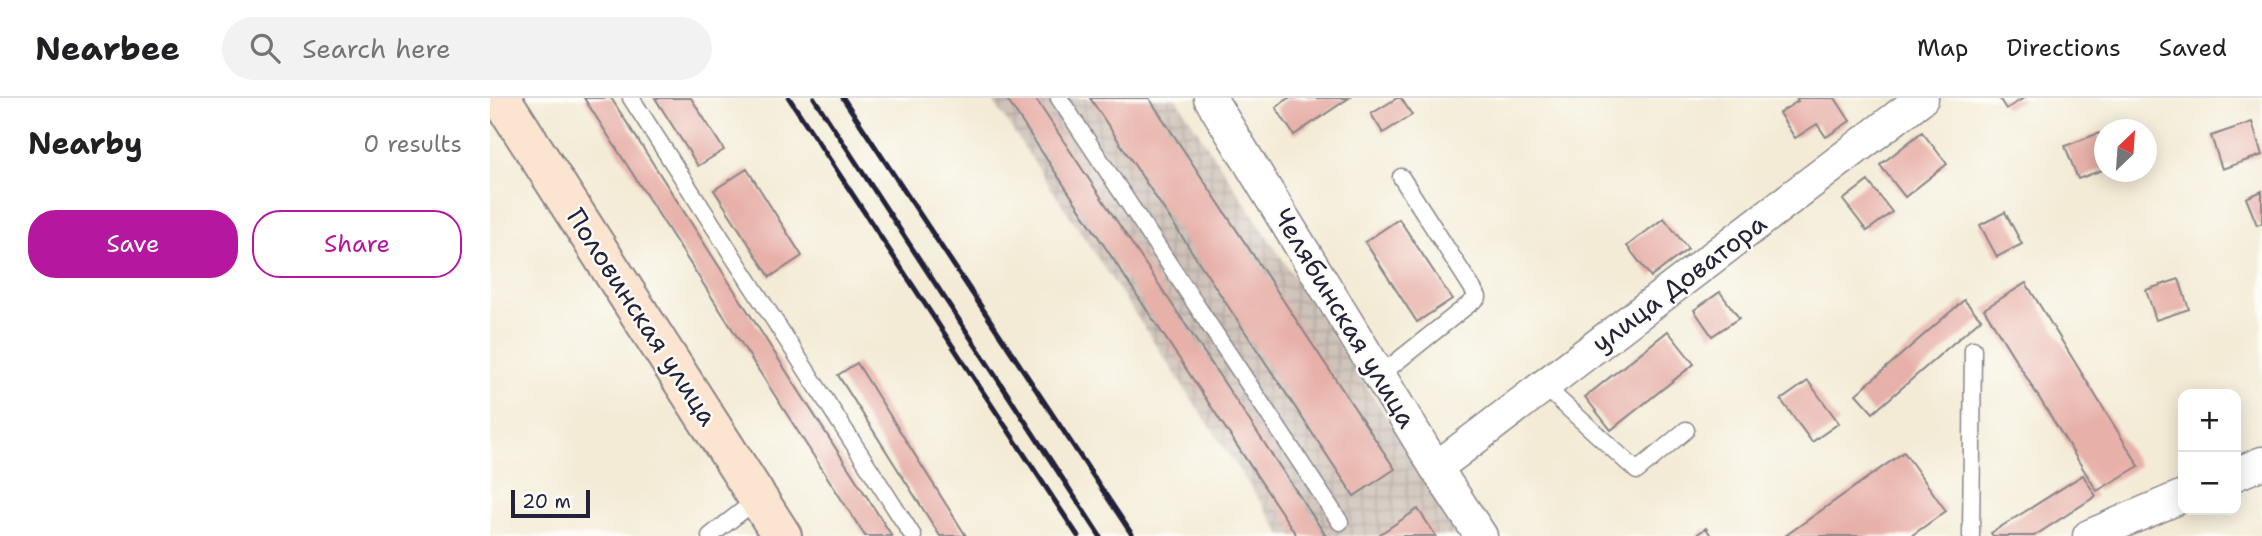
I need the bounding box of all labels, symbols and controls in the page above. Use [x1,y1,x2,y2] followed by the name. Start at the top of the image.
[222,17,712,80] search box
[35,26,180,71] text: Nearbee
[246,29,284,67] icon: search
[302,31,451,66] text: Search here
[1917,32,1968,64] text: Map
[2006,32,2121,64] text: Directions
[2159,32,2227,64] text: Saved
[2094,119,2157,182] north arrow
[28,123,143,164] text: Nearby
[363,129,462,159] text: 0 results
[559,201,726,432] street label: Половинская улица
[1266,201,1425,434] street label: Челябинская улица
[1584,205,1773,360] street label: улица Доватора
[28,210,238,278] button: Save
[252,210,462,278] button: Share
[2178,389,2241,515] map controls
[2178,389,2241,452] button: +
[2178,452,2241,515] button: −
[511,487,590,519] scale bar
[522,489,571,514] text: 20 m

